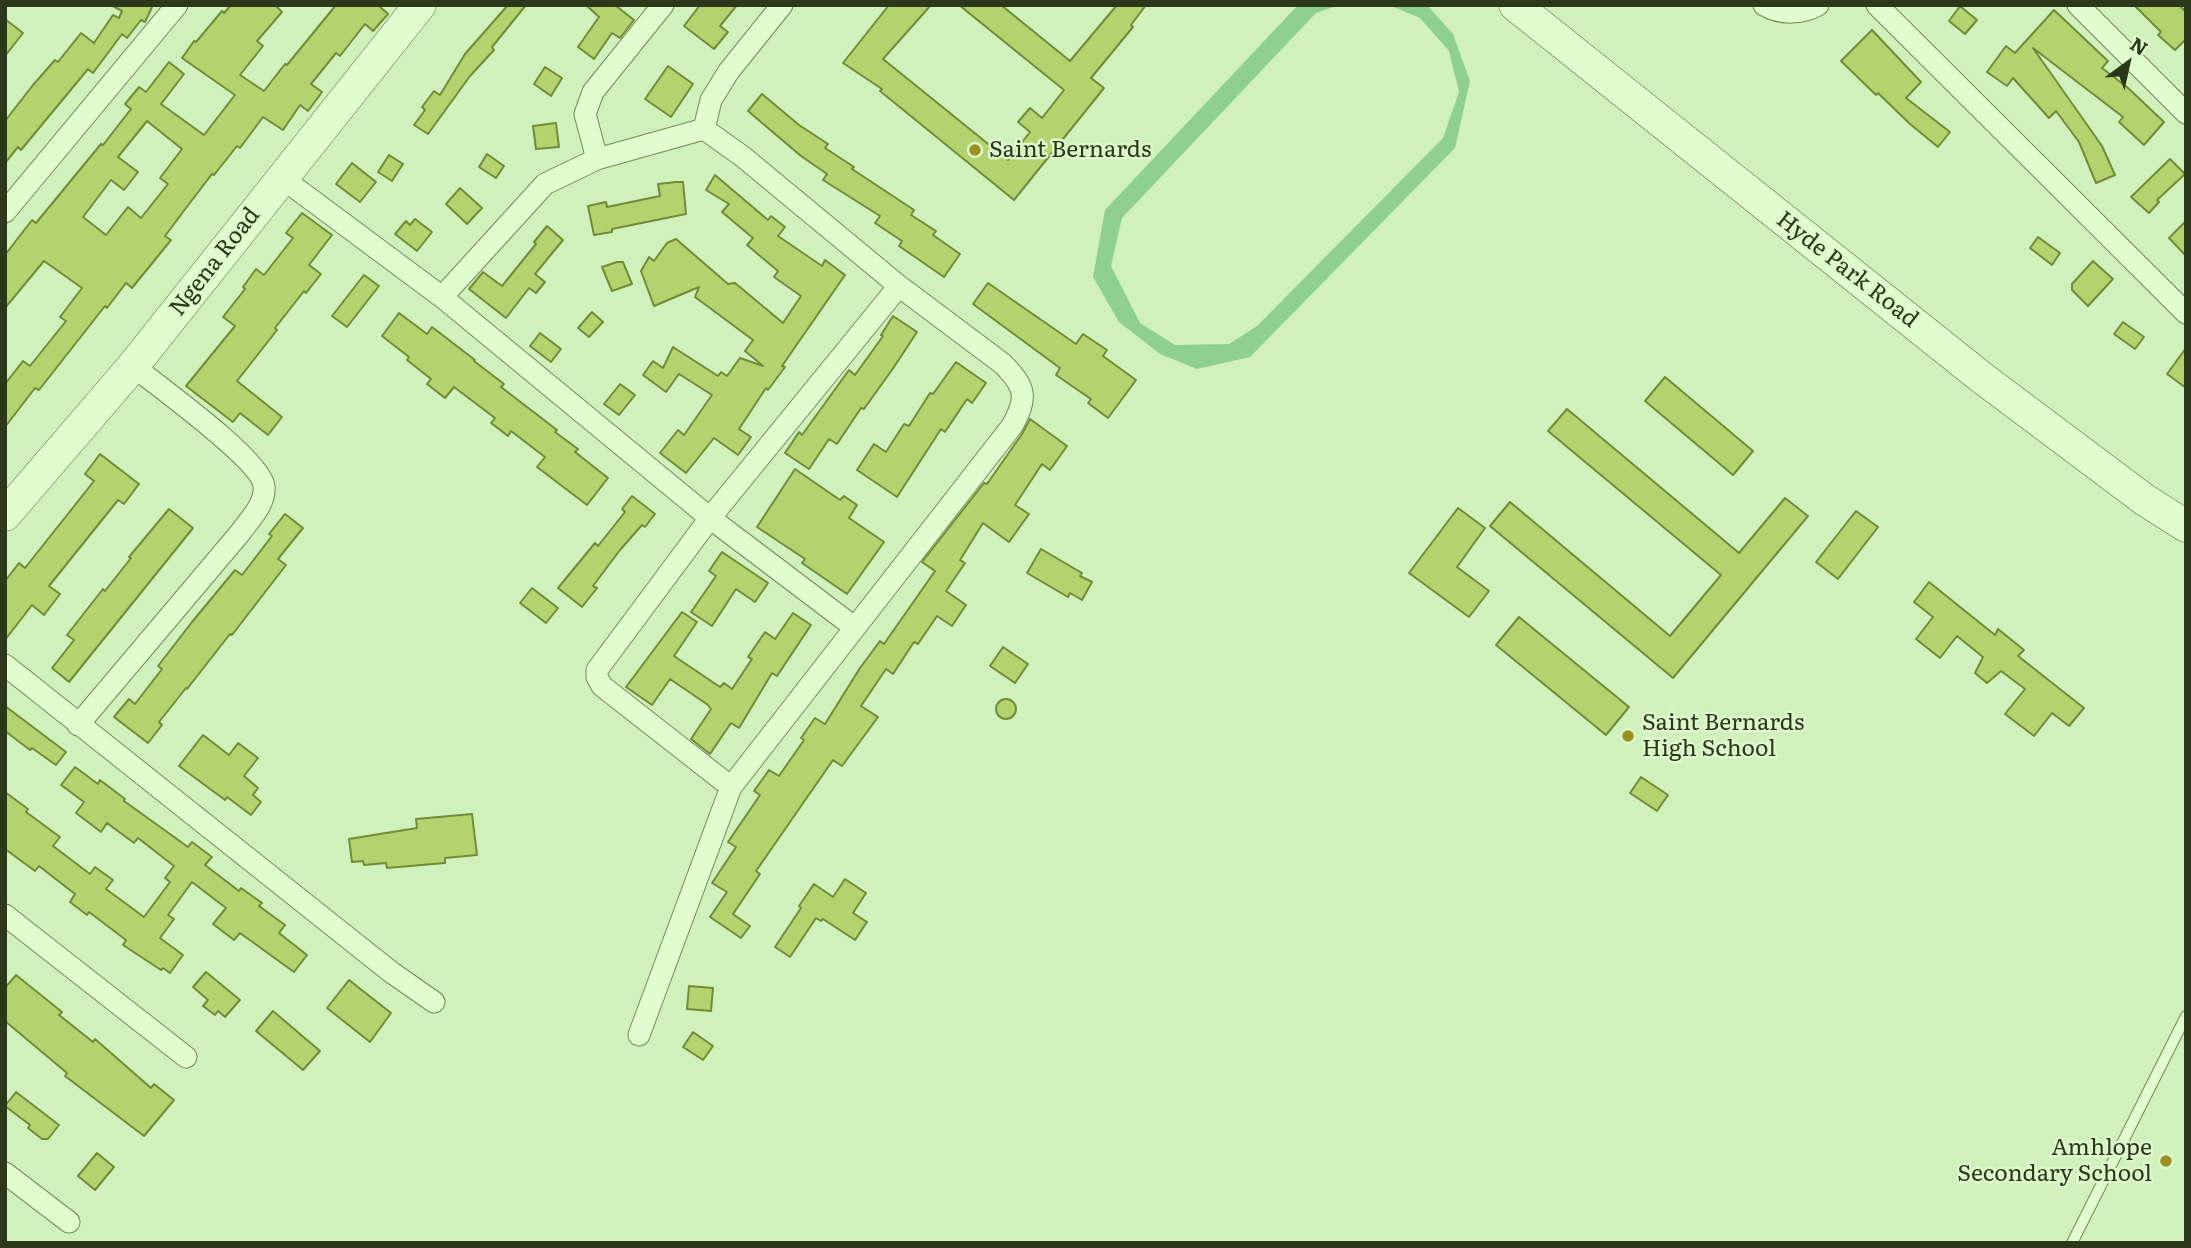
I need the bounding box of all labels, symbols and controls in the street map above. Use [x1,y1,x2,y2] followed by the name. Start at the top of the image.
[2093,28,2163,98] north arrow
[2125,29,2154,61] text: N
[989,136,1151,164] place label: Saint Bernards
[967,142,983,158] marker: Saint Bernards
[164,202,266,322] street label: Ngena Road
[1771,206,1923,334] street label: Hyde Park Road
[1642,709,1804,763] place label: Saint Bernards High School
[1620,728,1636,744] marker: Saint Bernards High School
[1957,1134,2152,1188] place label: Amhlope Secondary School
[2158,1153,2174,1169] marker: Amhlope Secondary School

